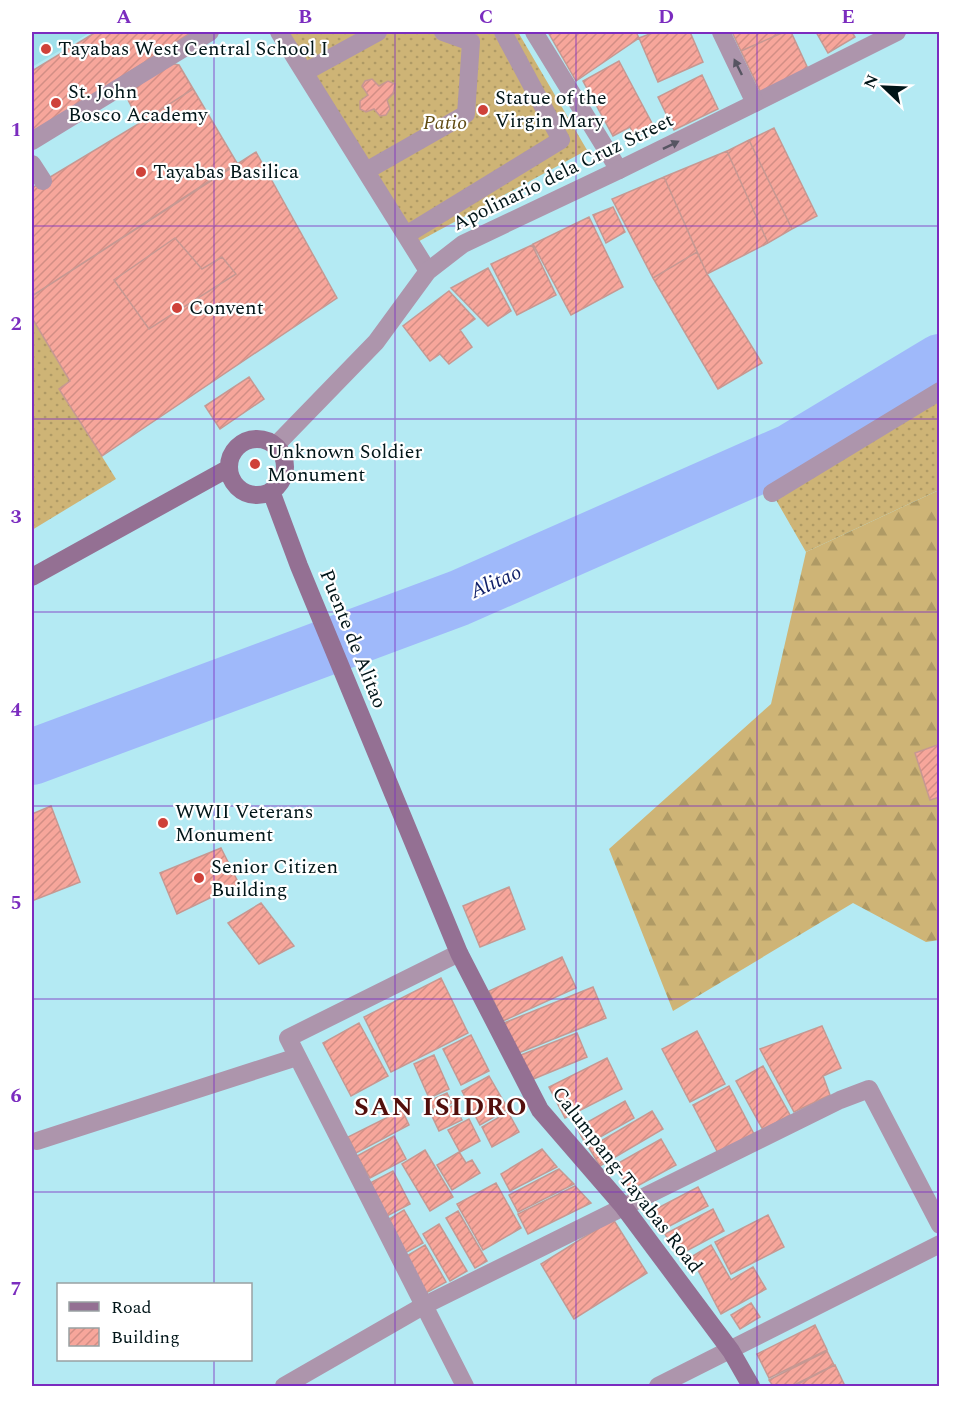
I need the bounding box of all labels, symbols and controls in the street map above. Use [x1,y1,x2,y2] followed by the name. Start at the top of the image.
[116,2,132,32] text: A
[298,2,312,32] text: B
[479,2,493,32] text: C
[658,2,674,32] text: D
[841,2,855,32] text: E
[58,34,328,64] place label: Tayabas West Central School I
[39,42,53,56] marker: Tayabas West Central School I
[854,57,914,117] north arrow
[733,59,742,76] one-way arrow
[858,71,885,92] text: N
[68,77,209,130] place label: St. John Bosco Academy
[495,83,607,136] place label: Statue of the Virgin Mary
[49,96,63,110] marker: St. John Bosco Academy
[476,103,490,117] marker: Statue of the Virgin Mary
[447,105,679,239] street label: Apolinario dela Cruz Street
[423,108,467,138] park label: Patio
[10,115,22,145] text: 1
[663,140,680,149] one-way arrow
[153,157,299,187] place label: Tayabas Basilica
[134,165,148,179] marker: Tayabas Basilica
[189,293,264,323] place label: Convent
[170,301,184,315] marker: Convent
[10,309,22,339] text: 2
[267,437,423,490] place label: Unknown Soldier Monument
[248,457,262,471] marker: Unknown Soldier Monument
[10,502,22,532] text: 3
[464,556,527,608] water label: Alitao
[311,565,395,713] street label: Puente de Alitao
[10,695,22,725] text: 4
[175,797,313,850] place label: WWII Veterans Monument
[156,816,170,830] marker: WWII Veterans Monument
[211,852,338,905] place label: Senior Citizen Building
[192,871,206,885] marker: Senior Citizen Building
[10,888,22,918] text: 5
[544,1080,710,1280] street label: Calumpang-Tayabas Road
[10,1081,22,1111] text: 6
[354,1087,528,1127] district label: SAN ISIDRO
[10,1274,22,1304] text: 7
[57,1283,252,1361] legend
[111,1294,152,1321] text: Road
[111,1324,180,1351] text: Building

